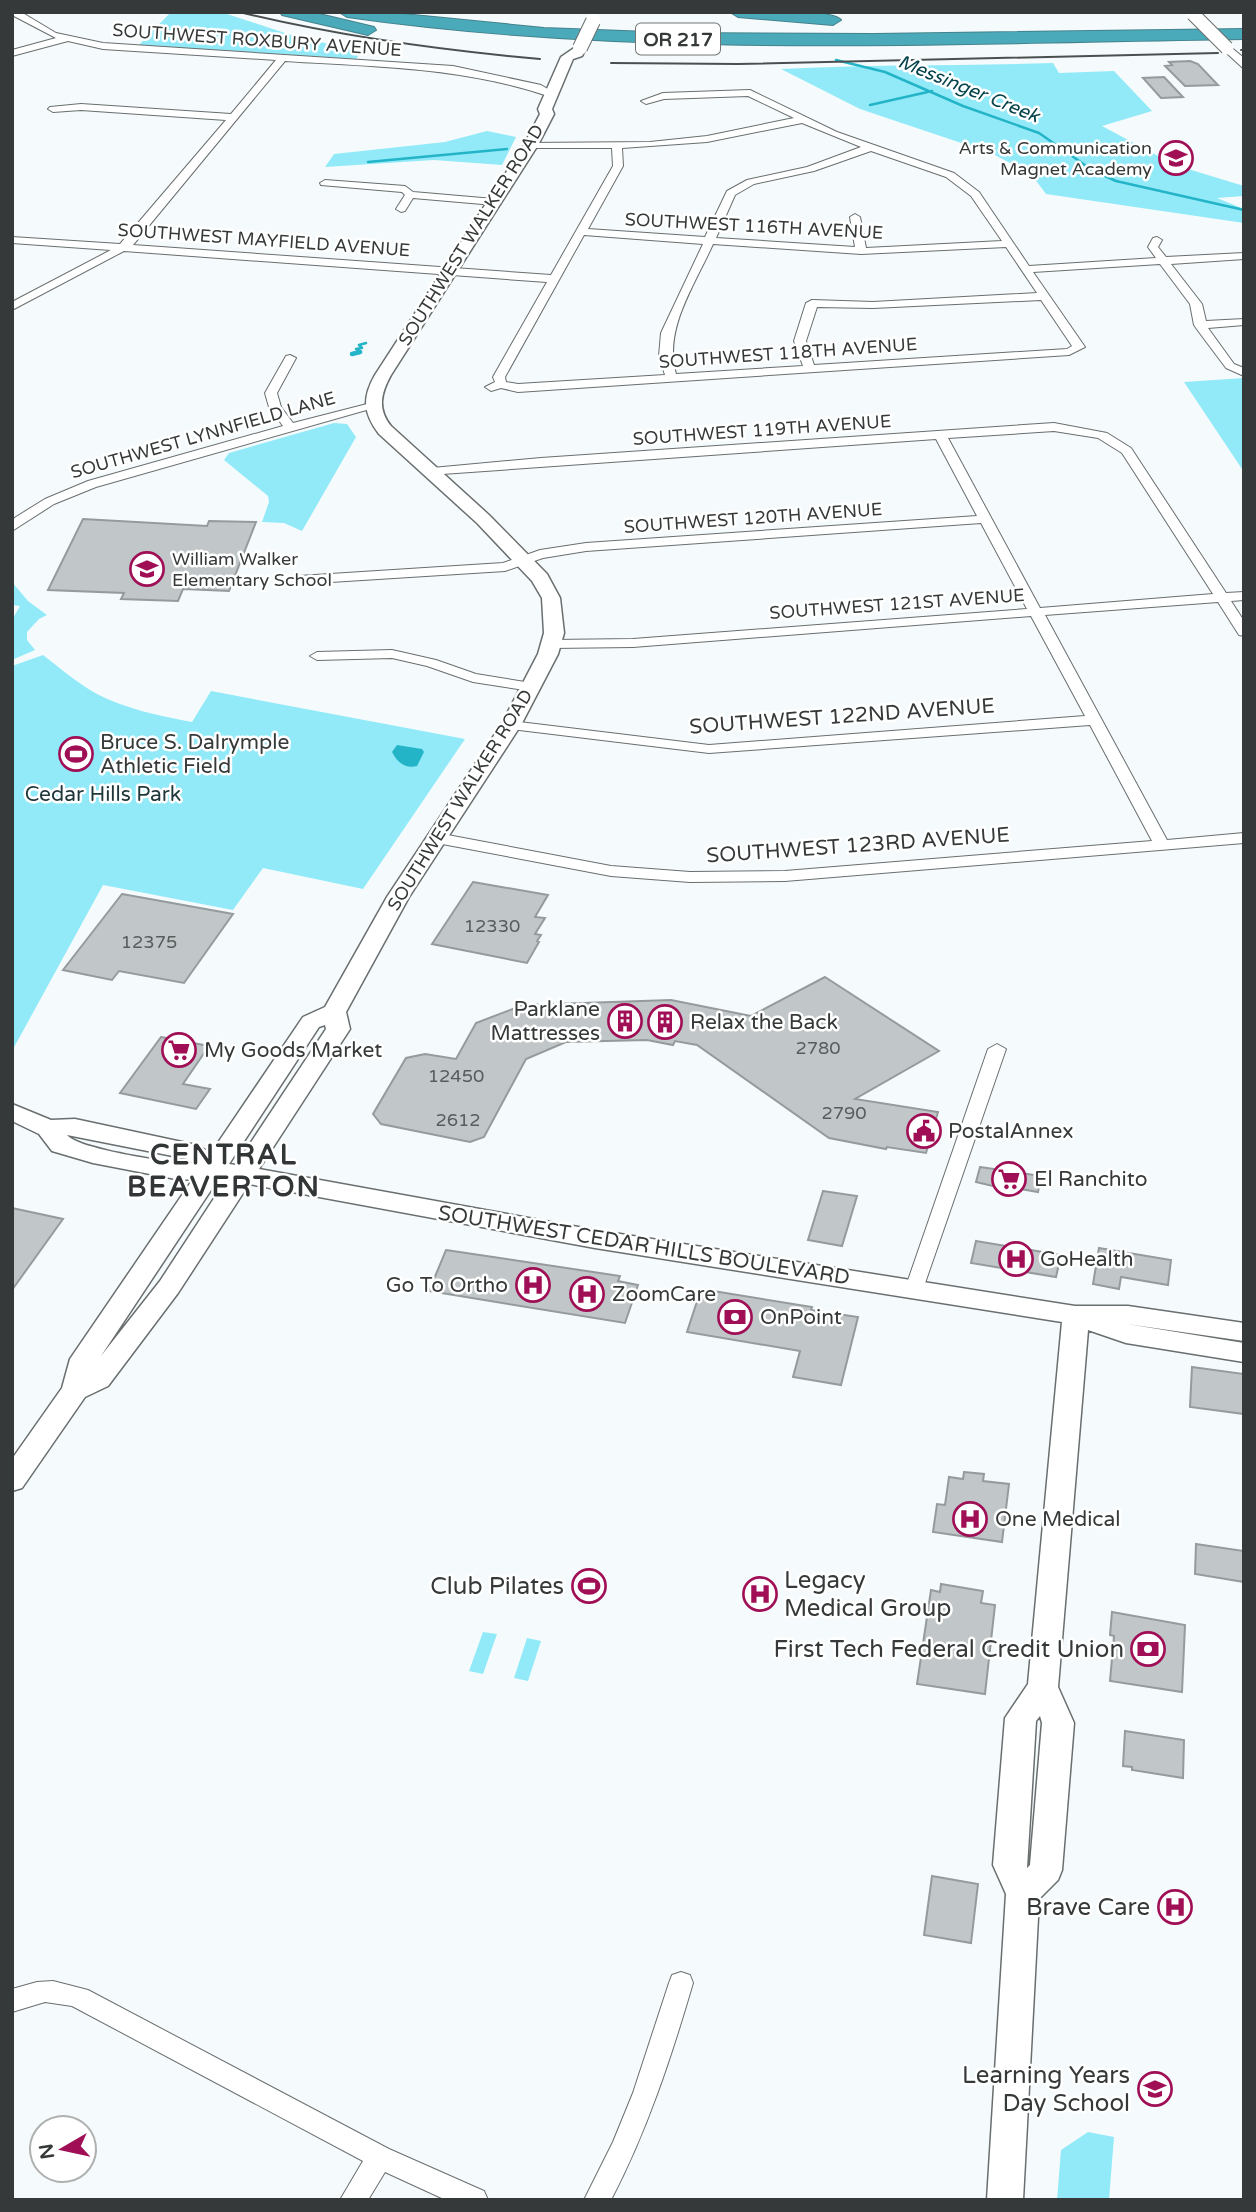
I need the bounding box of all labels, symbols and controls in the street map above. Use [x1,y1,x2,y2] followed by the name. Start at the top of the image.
[112,19,402,61] street label: SOUTHWEST ROXBURY AVENUE
[636,23,720,54] road number: OR 217
[895,51,1044,128] water label: Messinger Creek
[394,120,548,350] street label: SOUTHWEST WALKER ROAD
[958,137,1152,180] place label: Arts & Communication Magnet Academy
[1157,139,1195,177] school or university icon: Arts & Communication Magnet Academy
[624,208,884,244] street label: SOUTHWEST 116TH AVENUE
[117,219,411,261] street label: SOUTHWEST MAYFIELD AVENUE
[658,333,918,373] street label: SOUTHWEST 118TH AVENUE
[68,387,338,483] street label: SOUTHWEST LYNNFIELD LANE
[632,410,892,450] street label: SOUTHWEST 119TH AVENUE
[623,498,883,538] street label: SOUTHWEST 120TH AVENUE
[172,548,332,591] place label: William Walker Elementary School
[128,550,166,588] school or university icon: William Walker Elementary School
[769,584,1025,624] street label: SOUTHWEST 121ST AVENUE
[383,685,537,915] street label: SOUTHWEST WALKER ROAD
[688,693,996,740] street label: SOUTHWEST 122ND AVENUE
[100,730,289,779] place label: Bruce S. DaIrymple Athletic Field
[57,735,95,773] sports icon: Bruce S. DaIrymple Athletic Field
[25,782,181,807] park label: Cedar Hills Park
[705,822,1011,869] street label: SOUTHWEST 123RD AVENUE
[464,915,520,937] house number: 12330
[121,931,177,953] house number: 12375
[490,997,600,1046] place label: Parklane Mattresses
[606,1002,644,1040] building icon: Parklane Mattresses
[646,1003,684,1041] building icon: Relax the Back
[690,1010,838,1035] place label: Relax the Back
[160,1031,198,1069] supermarket icon: My Goods Market
[795,1037,841,1059] house number: 2780
[204,1038,382,1063] place label: My Goods Market
[428,1065,484,1087] house number: 12450
[821,1102,867,1124] house number: 2790
[435,1109,481,1131] house number: 2612
[905,1112,943,1150] public building icon: PostalAnnex
[948,1119,1074,1144] place label: PostalAnnex
[127,1138,321,1204] district label: CENTRAL BEAVERTON
[990,1160,1028,1198] supermarket icon: El Ranchito
[1034,1167,1147,1192] place label: El Ranchito
[436,1201,852,1290] street label: SOUTHWEST CEDAR HILLS BOULEVARD
[997,1240,1035,1278] hospital icon: GoHealth
[1040,1247,1134,1272] place label: GoHealth
[514,1266,552,1304] hospital icon: Go To Ortho
[386,1273,508,1298] place label: Go To Ortho
[568,1275,606,1313] hospital icon: ZoomCare
[612,1282,716,1307] place label: ZoomCare
[716,1298,754,1336] bank icon: OnPoint
[760,1305,842,1330] place label: OnPoint
[951,1500,989,1538] hospital icon: One Medical
[995,1507,1121,1532] place label: One Medical
[784,1566,951,1623] place label: Legacy Medical Group
[570,1567,608,1605] sports icon: Club Pilates
[430,1572,564,1601] place label: Club Pilates
[741,1575,779,1613] hospital icon: Legacy Medical Group
[1129,1630,1167,1668] bank icon: First Tech Federal Credit Union
[774,1635,1124,1664] place label: First Tech Federal Credit Union
[1156,1888,1194,1926] hospital icon: Brave Care
[1026,1893,1150,1922] place label: Brave Care
[962,2061,1130,2118] place label: Learning Years Day School
[1136,2070,1174,2108] school or university icon: Learning Years Day School
[28,2114,98,2184] north arrow
[35,2142,59,2161] text: N

